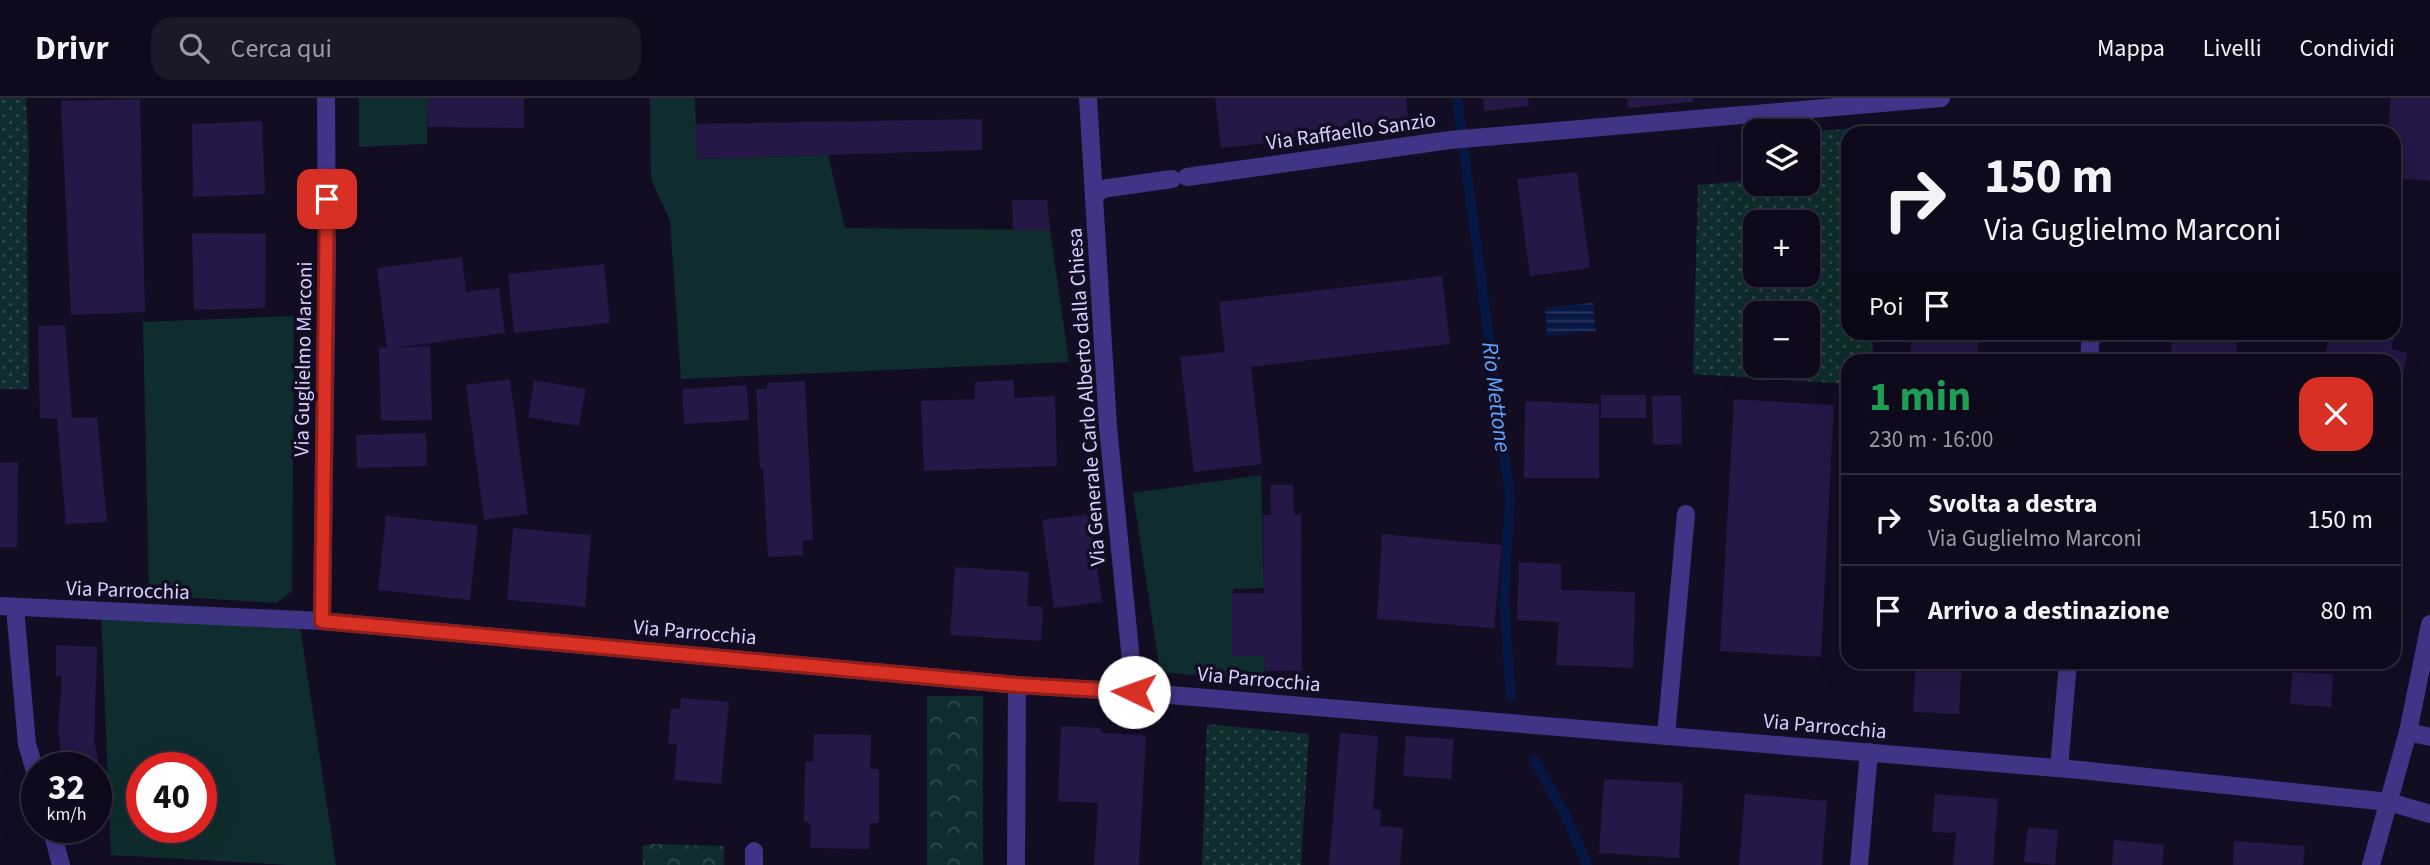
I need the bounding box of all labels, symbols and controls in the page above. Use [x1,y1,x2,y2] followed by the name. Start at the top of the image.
[151,17,641,80] search box
[35,25,109,72] text: Drivr
[175,29,213,67] icon: search
[231,30,332,67] text: Cerca qui
[2097,31,2165,66] text: Mappa
[2203,31,2262,66] text: Livelli
[2300,31,2395,66] text: Condividi
[1264,104,1438,158] street label: Via Raffaello Sanzio
[1743,119,1820,378] map controls
[1743,119,1820,196] button: layers
[1984,142,2113,212] text: 150 m
[1869,154,1960,245] icon: right
[297,169,357,229] pin
[308,180,346,218] icon: arrive
[1984,207,2281,253] text: Via Guglielmo Marconi
[1743,210,1820,287] button: +
[1059,227,1113,567] street label: Via Generale Carlo Alberto dalla Chiesa
[286,261,320,457] street label: Via Guglielmo Marconi
[1918,287,1956,325] icon: arrive
[1869,288,1904,325] text: Poi
[1743,301,1820,378] button: −
[1473,340,1520,454] water label: Rio Mettone
[1869,367,1971,427] text: 1 min
[2299,377,2373,451] button: close
[1869,423,1993,456] text: 230 m · 16:00
[1928,485,2098,522] text: Svolta a destra
[1869,501,1907,539] icon: right
[2307,501,2373,538] text: 150 m
[1928,522,2142,555] text: Via Guglielmo Marconi
[66,573,190,607] street label: Via Parrocchia
[1869,592,1907,630] icon: arrive
[1928,592,2170,629] text: Arrivo a destinazione
[2320,592,2373,629] text: 80 m
[632,612,758,652] street label: Via Parrocchia
[1097,655,1171,729] position arrow
[1196,659,1322,699] street label: Via Parrocchia
[1762,706,1888,746] street label: Via Parrocchia
[126,752,217,843] speed limit sign: 40
[48,763,85,813] text: 32
[47,802,86,827] text: km/h

